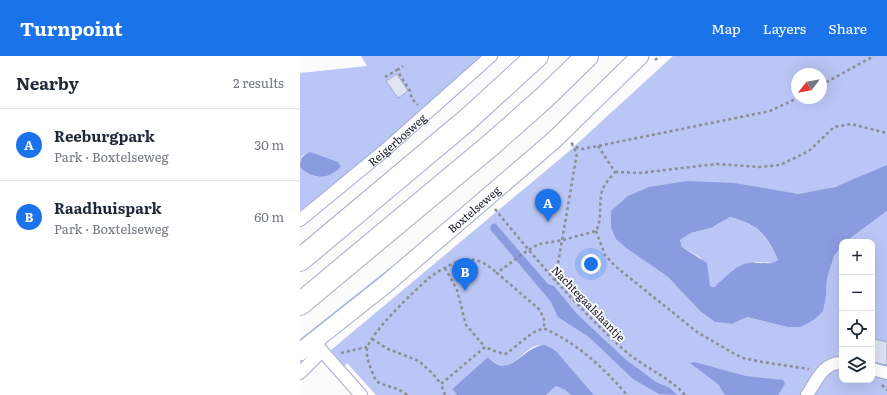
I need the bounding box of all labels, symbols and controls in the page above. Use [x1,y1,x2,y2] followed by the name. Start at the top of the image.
[20,14,123,42] text: Turnpoint
[711,18,741,38] text: Map
[763,18,806,38] text: Layers
[828,18,867,38] text: Share
[791,68,827,104] north arrow
[16,70,79,95] text: Nearby
[233,73,284,92] text: 2 results
[364,109,430,169] street label: Reigerbosweg
[54,124,155,147] text: Reeburgpark
[24,135,34,154] text: A
[254,135,284,154] text: 30 m
[54,147,169,166] text: Park · Boxtelseweg
[444,181,504,236] street label: Boxtelseweg
[535,189,561,222] pin: A
[54,196,162,219] text: Raadhuispark
[25,207,33,226] text: B
[254,207,284,226] text: 60 m
[54,219,169,238] text: Park · Boxtelseweg
[839,239,875,383] map controls
[839,239,875,275] button: +
[581,254,601,274] your location
[452,258,478,291] pin: B
[549,262,629,345] street label: Nachtegaalslaantje
[839,275,875,311] button: −
[839,311,875,347] button: locate
[839,347,875,383] button: layers

